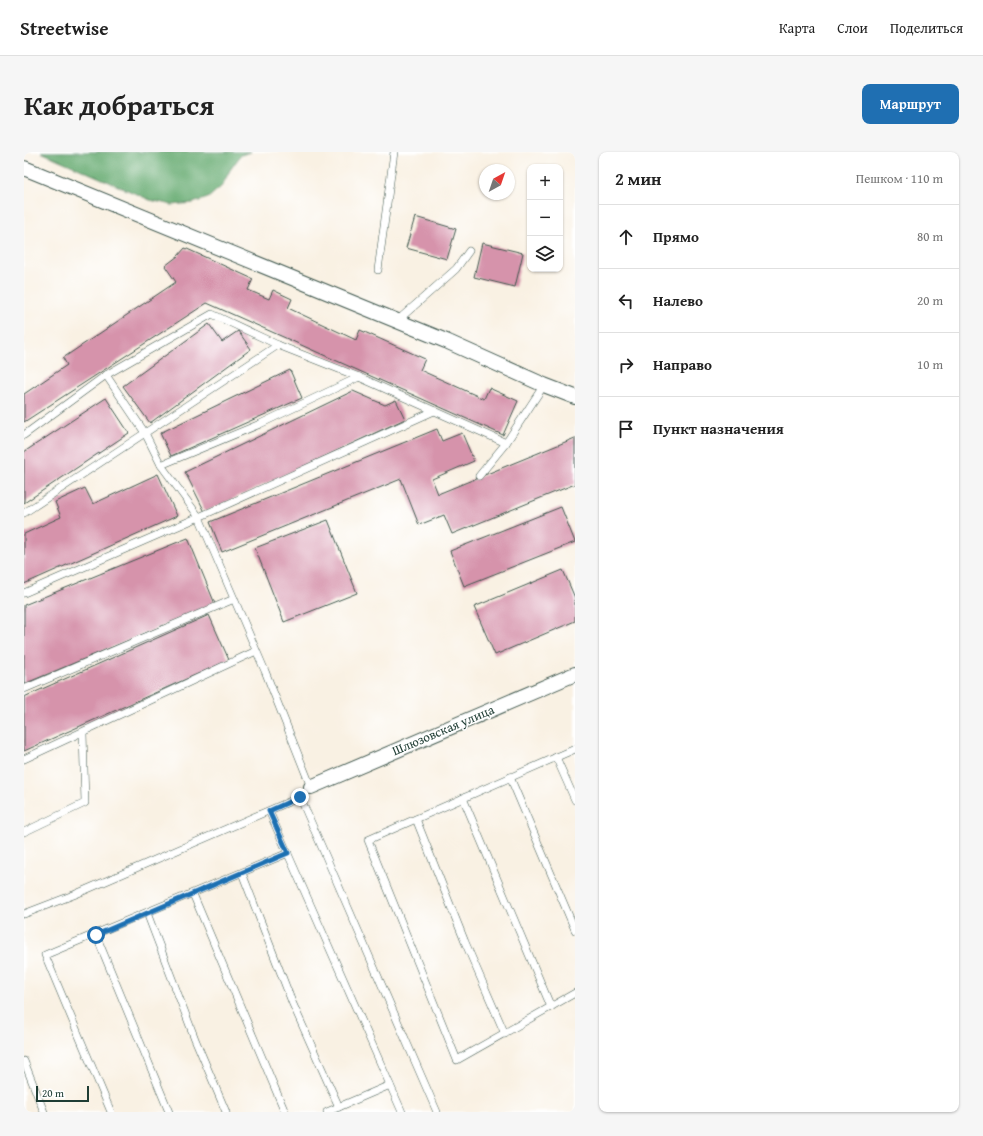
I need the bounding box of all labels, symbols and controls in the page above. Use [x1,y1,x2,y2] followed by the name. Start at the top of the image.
[20,14,109,42] text: Streetwise
[779,18,815,38] text: Карта
[837,18,868,38] text: Слои
[890,18,963,38] text: Поделиться
[24,84,214,125] text: Как добраться
[862,84,959,124] button: Маршрут
[479,164,515,200] north arrow
[527,164,563,272] map controls
[527,164,563,200] button: +
[615,166,661,191] text: 2 мин
[856,169,943,188] text: Пешком · 110 m
[527,200,563,236] button: −
[615,226,637,248] icon: ahead
[653,226,699,247] text: Прямо
[917,227,943,246] text: 80 m
[527,236,563,272] button: layers
[615,290,637,312] icon: left
[653,290,703,311] text: Налево
[917,291,943,310] text: 20 m
[615,354,637,376] icon: right
[653,354,712,375] text: Направо
[917,355,943,374] text: 10 m
[615,418,637,440] icon: arrive
[653,418,784,439] text: Пункт назначения
[389,700,498,760] street label: Шлюзовская улица
[291,788,309,806] route end
[87,926,105,944] route start
[36,1084,89,1103] scale bar
[42,1085,64,1101] text: 20 m

